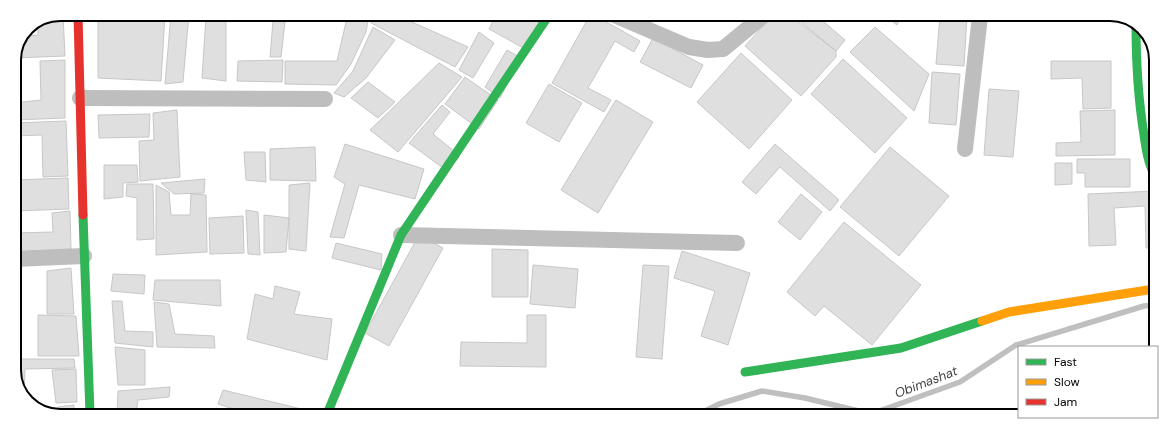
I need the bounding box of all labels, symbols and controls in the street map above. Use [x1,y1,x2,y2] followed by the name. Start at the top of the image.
[1018,346,1158,418] legend
[1054,354,1077,370] text: Fast
[892,362,961,402] water label: Obimashat
[1054,374,1080,390] text: Slow
[1054,394,1077,410] text: Jam

